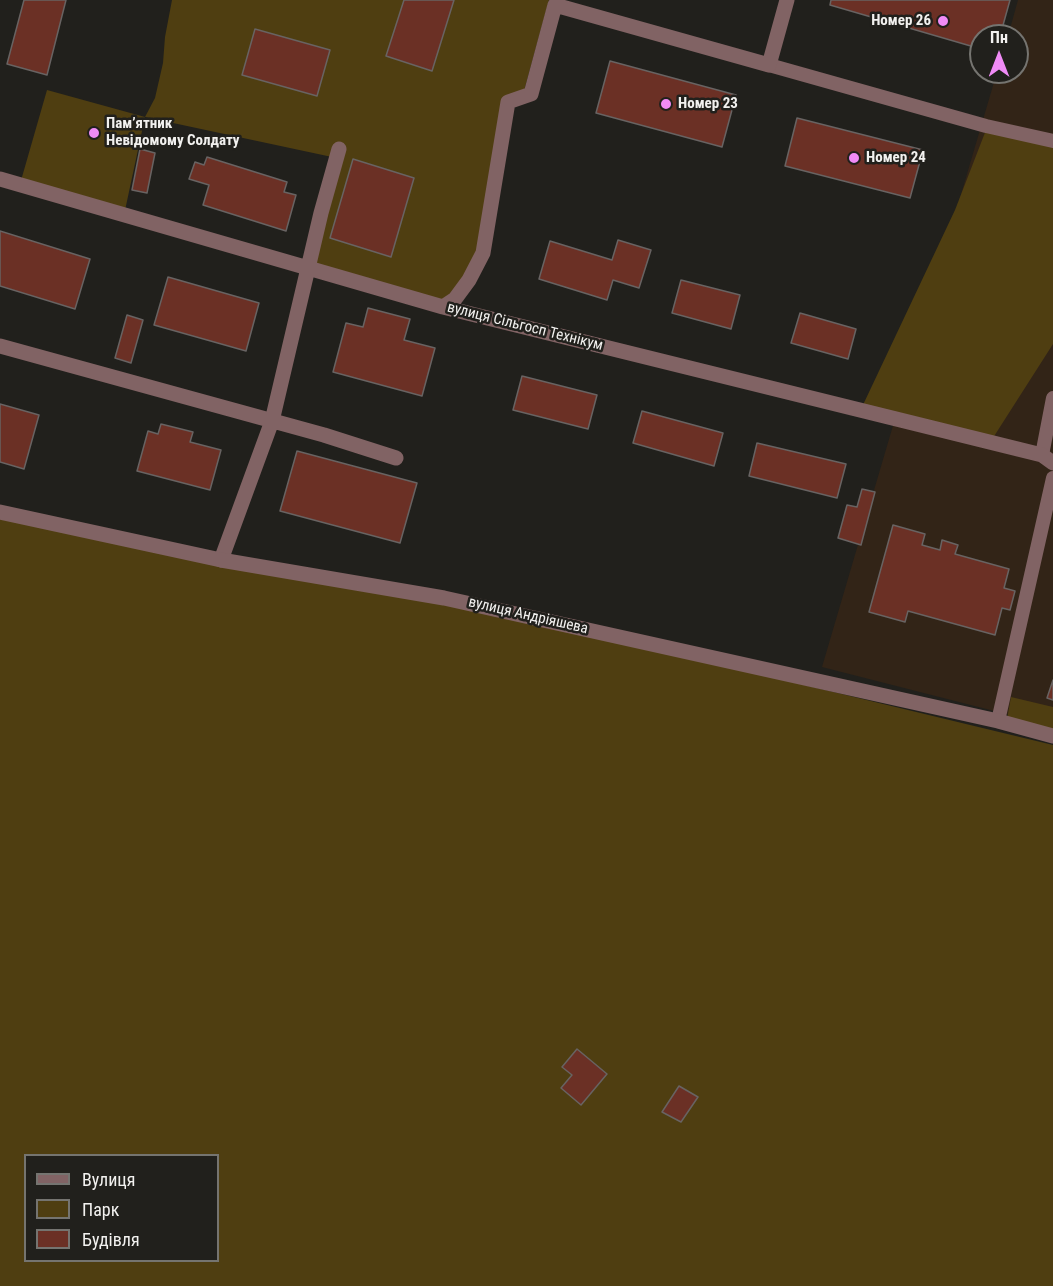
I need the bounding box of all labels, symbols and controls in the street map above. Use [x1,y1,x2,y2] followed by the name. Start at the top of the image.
[871,12,931,30] place label: Номер 26
[936,14,950,28] marker: Номер 26
[969,24,1029,84] north arrow
[990,28,1008,47] text: Пн
[678,95,738,113] place label: Номер 23
[659,97,673,111] marker: Номер 23
[106,115,239,150] place label: Пам’ятник Невідомому Солдату
[87,126,101,140] marker: Пам’ятник Невідомому Солдату
[866,149,926,167] place label: Номер 24
[847,151,861,165] marker: Номер 24
[445,299,605,355] street label: вулиця Сільгосп Технікум
[467,594,589,638] street label: вулиця Андріяшева
[24,1154,219,1262] legend
[82,1169,136,1190] text: Вулиця
[82,1199,119,1220] text: Парк
[82,1229,140,1250] text: Будівля

